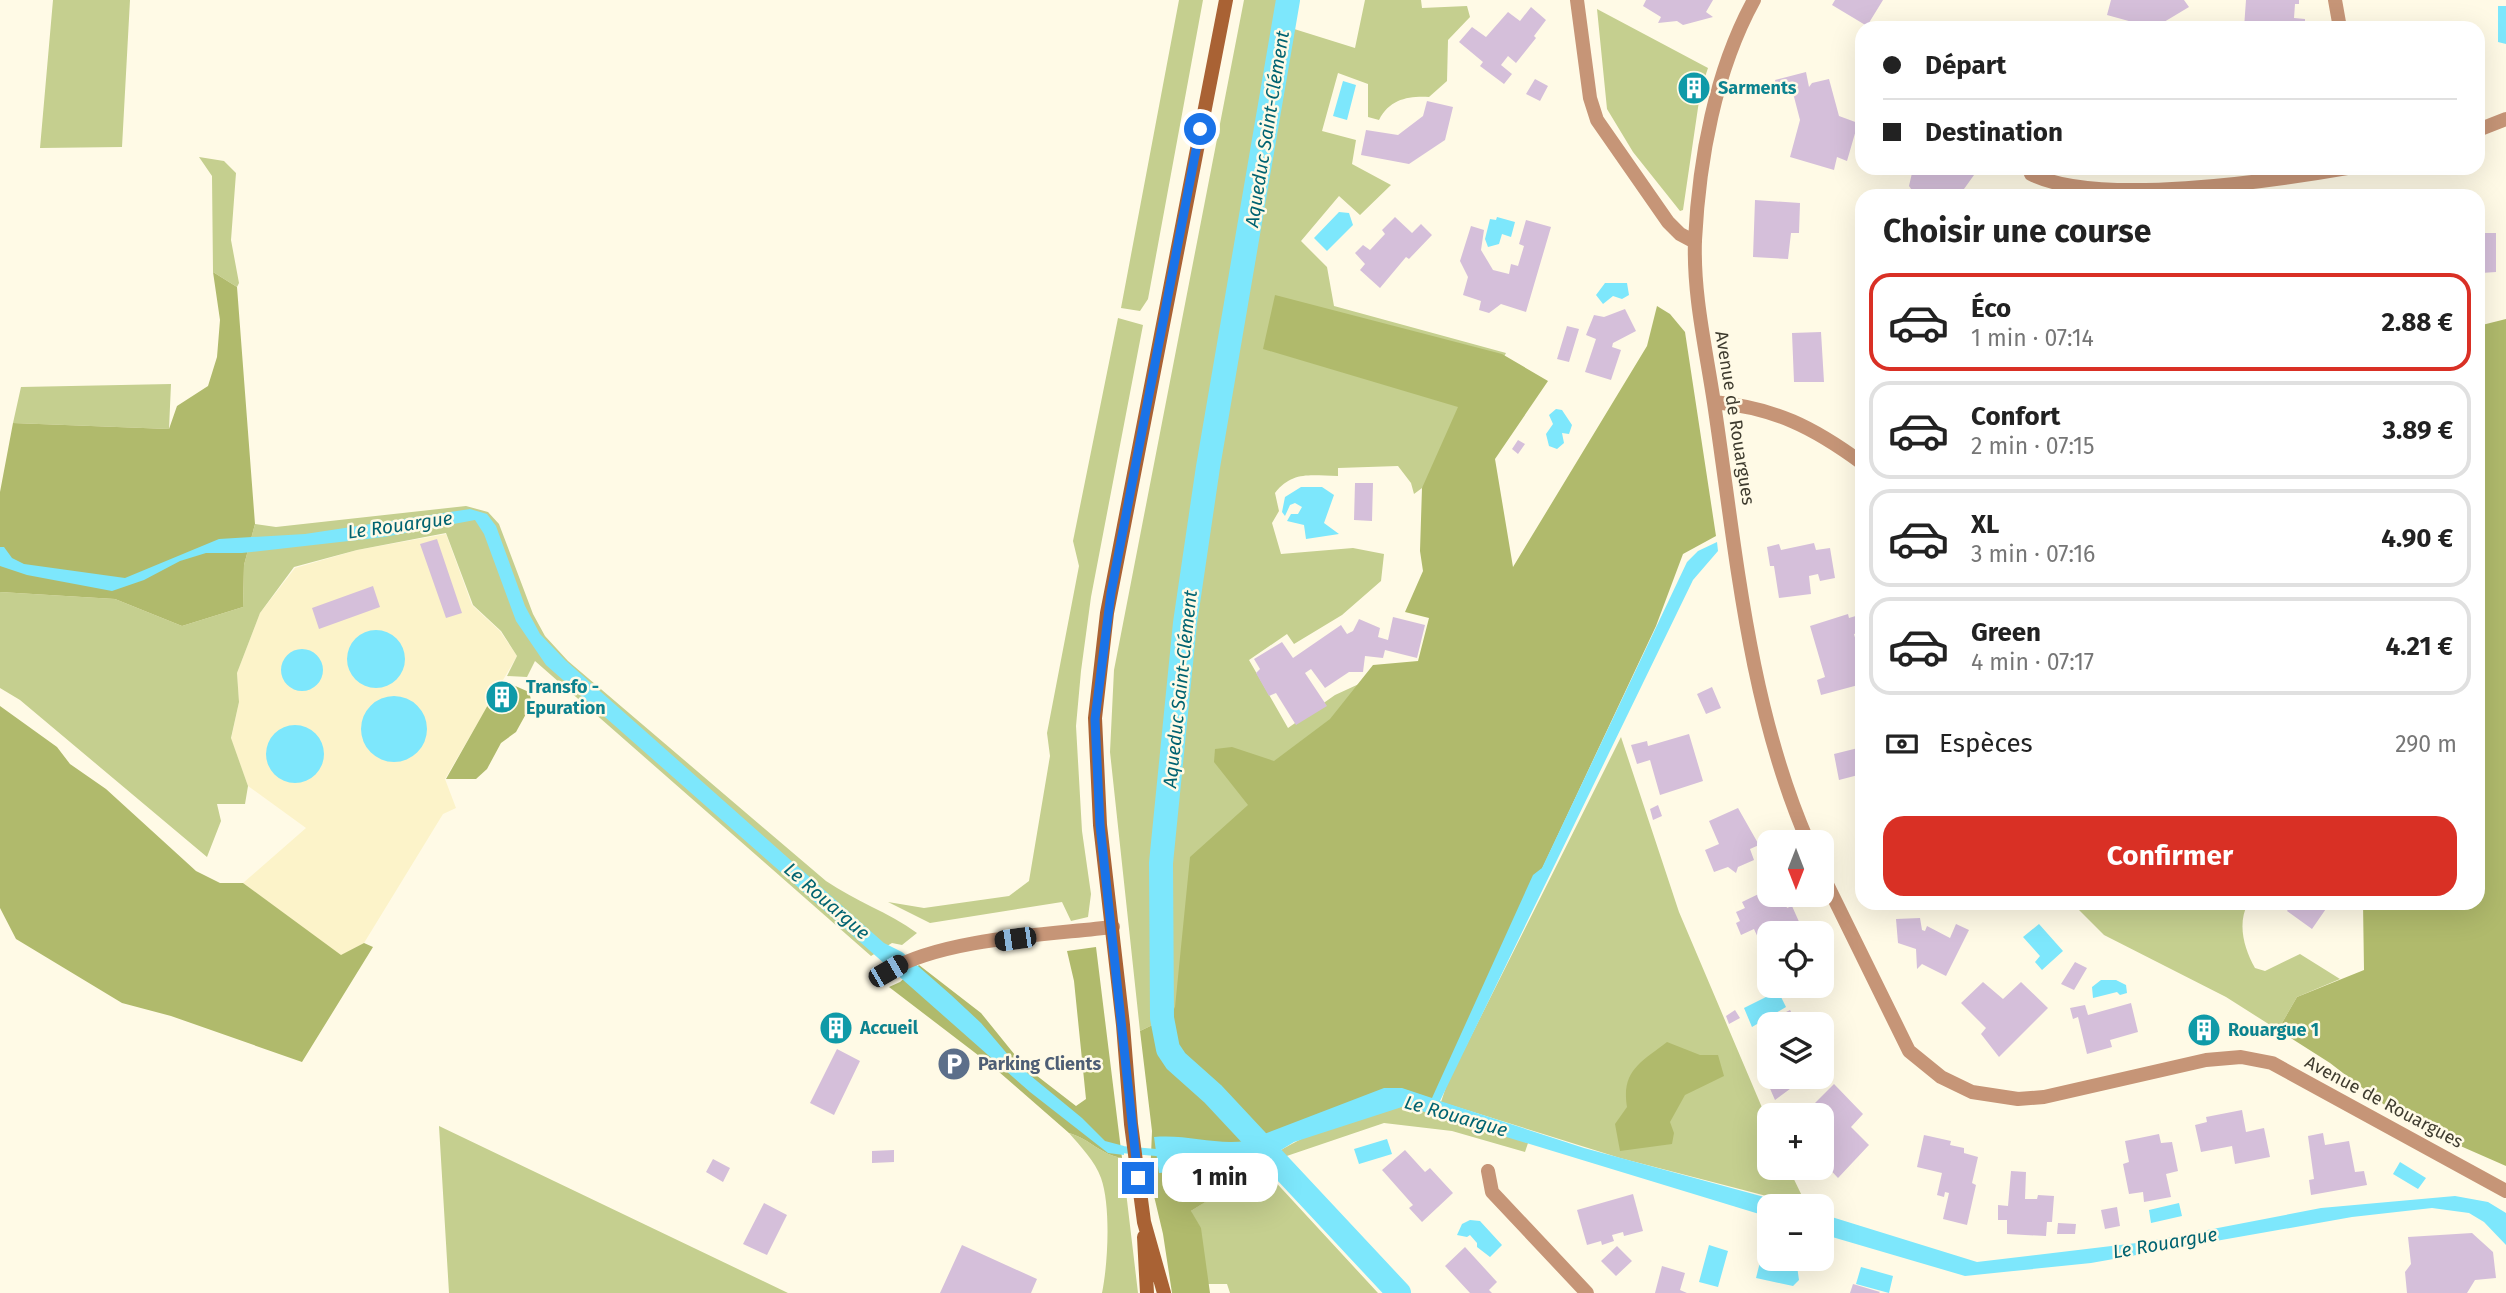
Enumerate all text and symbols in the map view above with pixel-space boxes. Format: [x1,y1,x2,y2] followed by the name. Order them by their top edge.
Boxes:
[1240,29,1294,230] water label: Aqueduc Saint-Clément
[1925,50,2006,81] text: Départ
[1675,69,1713,107] building icon: Sarments
[1718,77,1797,99] place label: Sarments
[1184,113,1216,145] route start
[1925,117,2063,148] text: Destination
[1883,212,2151,250] text: Choisir une course
[1887,291,1950,354] icon: car
[1971,293,2011,324] text: Éco
[2382,307,2453,338] text: 2.88 €
[1971,324,2094,352] text: 1 min · 07:14
[1710,329,1760,507] street label: Avenue de Rouargues
[1887,399,1950,462] icon: car
[1971,401,2060,432] text: Confort
[2382,415,2453,446] text: 3.89 €
[1971,432,2095,460] text: 2 min · 07:15
[346,506,454,544] water label: Le Rouargue
[1887,507,1950,570] icon: car
[1971,509,1999,540] text: XL
[2381,523,2453,554] text: 4.90 €
[1971,540,2095,568] text: 3 min · 07:16
[1158,589,1202,790] water label: Aqueduc Saint-Clément
[1887,615,1950,678] icon: car
[1971,617,2041,648] text: Green
[2386,631,2453,662] text: 4.21 €
[1971,648,2094,676] text: 4 min · 07:17
[526,676,606,719] place label: Transfo - Epuration
[483,678,521,716] building icon: Transfo - Epuration
[1883,725,1921,763] icon: cash
[1939,728,2033,759] text: Espèces
[2395,730,2457,758] text: 290 m
[1883,816,2457,896] button: Confirmer
[1757,830,1834,906] north arrow
[1757,830,1834,1271] map controls
[779,858,875,945] water label: Le Rouargue
[1757,921,1834,998] button: locate
[993,926,1038,952] car
[865,951,912,991] car
[817,1009,855,1047] building icon: Accueil
[2185,1011,2223,1049] building icon: Rouargue 1
[1757,1012,1834,1089] button: layers
[859,1017,919,1039] place label: Accueil
[2228,1019,2319,1041] place label: Rouargue 1
[935,1045,973,1083] parking icon: Parking Clients
[2301,1051,2467,1153] street label: Avenue de Rouargues
[978,1053,1101,1075] place label: Parking Clients
[1402,1090,1510,1142] water label: Le Rouargue
[1757,1103,1834,1180] button: +
[1162,1154,1278,1202] callout: 1 min
[1122,1162,1154,1194] route end
[1192,1163,1248,1191] text: 1 min
[1757,1194,1834,1271] button: −
[2111,1222,2219,1264] water label: Le Rouargue

